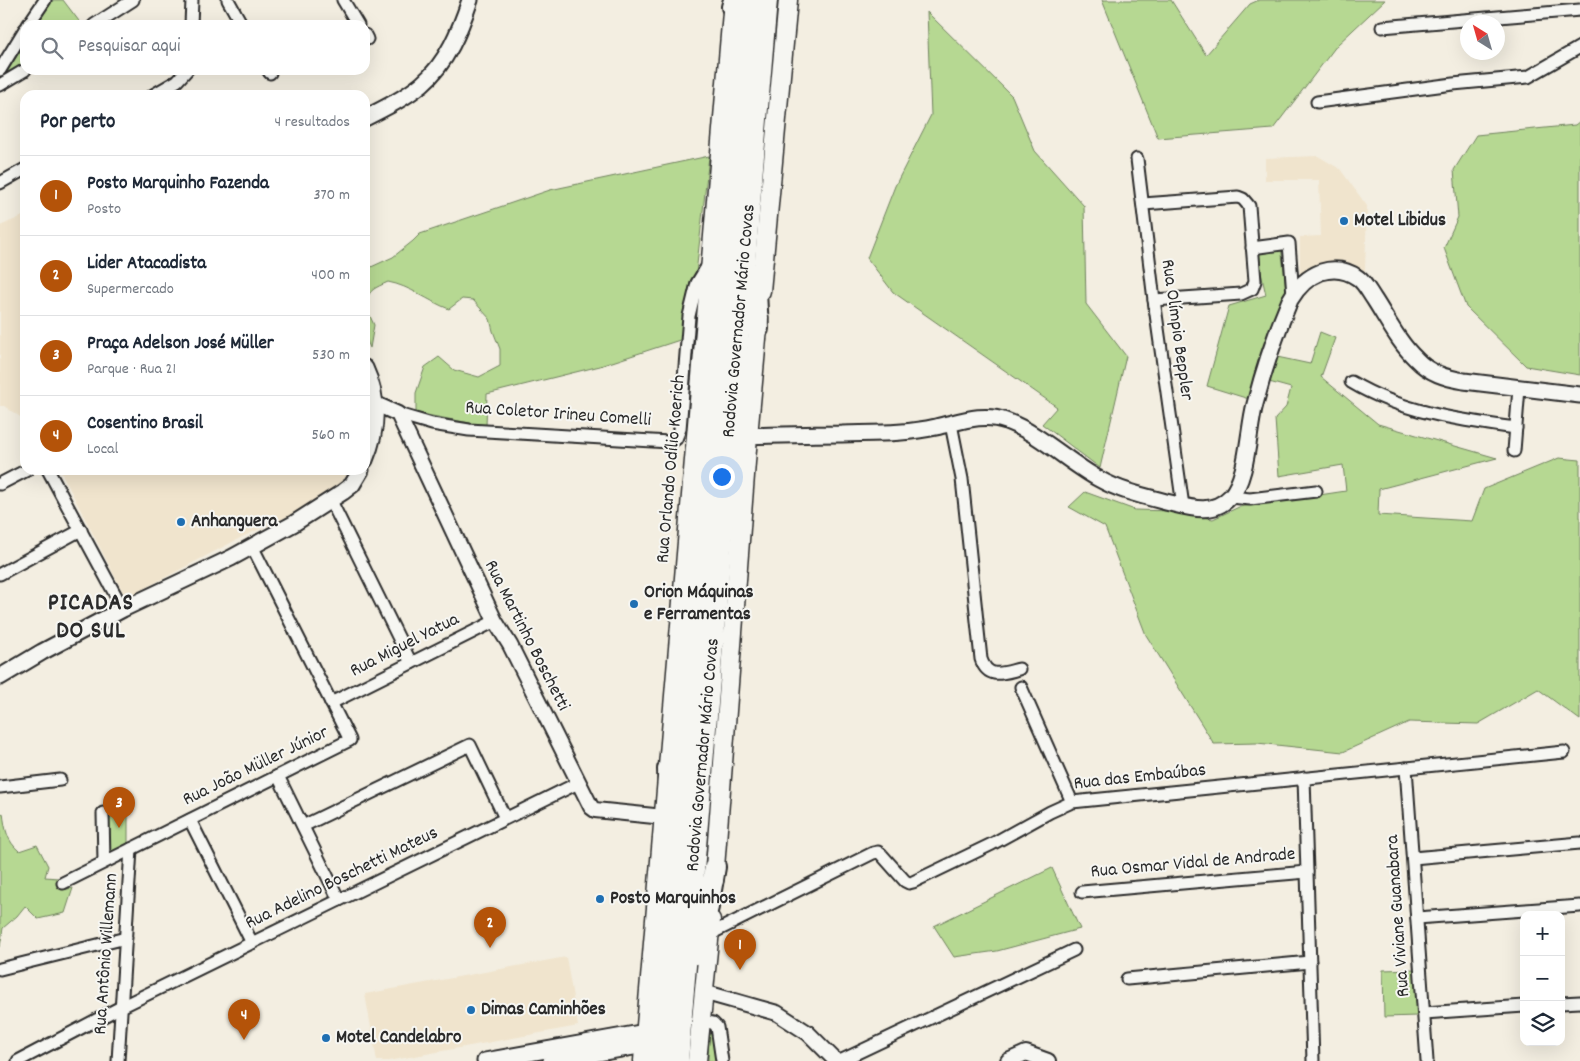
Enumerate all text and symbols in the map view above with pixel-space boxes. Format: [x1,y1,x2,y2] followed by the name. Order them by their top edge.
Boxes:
[1460,15,1505,60] north arrow
[20,20,370,75] search box
[38,34,66,62] icon: search
[78,34,180,61] text: Pesquisar aqui
[40,108,115,138] text: Por perto
[275,111,350,134] text: 4 resultados
[87,171,269,198] text: Posto Marquinho Fazenda
[54,184,58,207] text: 1
[313,184,350,207] text: 370 m
[87,198,121,221] text: Posto
[716,203,764,439] street label: Rodovia Governador Mário Covas
[1354,208,1446,235] place label: Motel Libidus
[1338,215,1350,227] marker: Motel Libidus
[87,251,206,278] text: Lider Atacadista
[1153,258,1199,402] street label: Rua Olímpio Beppler
[53,264,60,287] text: 2
[311,264,350,287] text: 400 m
[87,278,174,301] text: Supermercado
[87,331,274,358] text: Praça Adelson José Müller
[52,344,60,367] text: 3
[312,344,350,367] text: 530 m
[87,358,176,381] text: Parque · Rua 21
[650,374,694,564] street label: Rua Orlando Odílio Koerich
[464,395,652,435] street label: Rua Coletor Irineu Comelli
[87,411,203,438] text: Cosentino Brasil
[53,424,59,447] text: 4
[311,424,350,447] text: 560 m
[87,438,118,461] text: Local
[709,464,735,490] your location
[191,509,278,536] place label: Anhanguera
[175,516,187,528] marker: Anhanguera
[476,556,576,717] street label: Rua Martinho Boschetti
[644,580,753,629] place label: Orion Máquinas e Ferramentas
[48,587,134,649] district label: PICADAS DO SUL
[628,598,640,610] marker: Orion Máquinas e Ferramentas
[346,606,465,685] street label: Rua Miguel Yatua
[680,637,728,873] street label: Rodovia Governador Mário Covas
[178,720,334,814] street label: Rua João Müller Júnior
[1072,758,1208,798] street label: Rua das Embaúbas
[103,787,135,828] pin: 3
[241,820,443,938] street label: Rua Adelino Boschetti Mateus
[1380,833,1418,998] street label: Rua Viviane Guanabara
[1090,842,1296,886] street label: Rua Osmar Vidal de Andrade
[88,872,126,1036] street label: Rua Antônio Willemann
[610,886,736,913] place label: Posto Marquinhos
[594,893,606,905] marker: Posto Marquinhos
[474,907,506,948] pin: 2
[1520,911,1565,1046] map controls
[1520,911,1565,956] button: +
[724,929,756,970] pin: 1
[1520,956,1565,1001] button: −
[481,997,606,1024] place label: Dimas Caminhões
[228,999,260,1040] pin: 4
[1520,1001,1565,1046] button: layers
[465,1004,477,1016] marker: Dimas Caminhões
[336,1025,462,1052] place label: Motel Candelabro
[320,1032,332,1044] marker: Motel Candelabro

